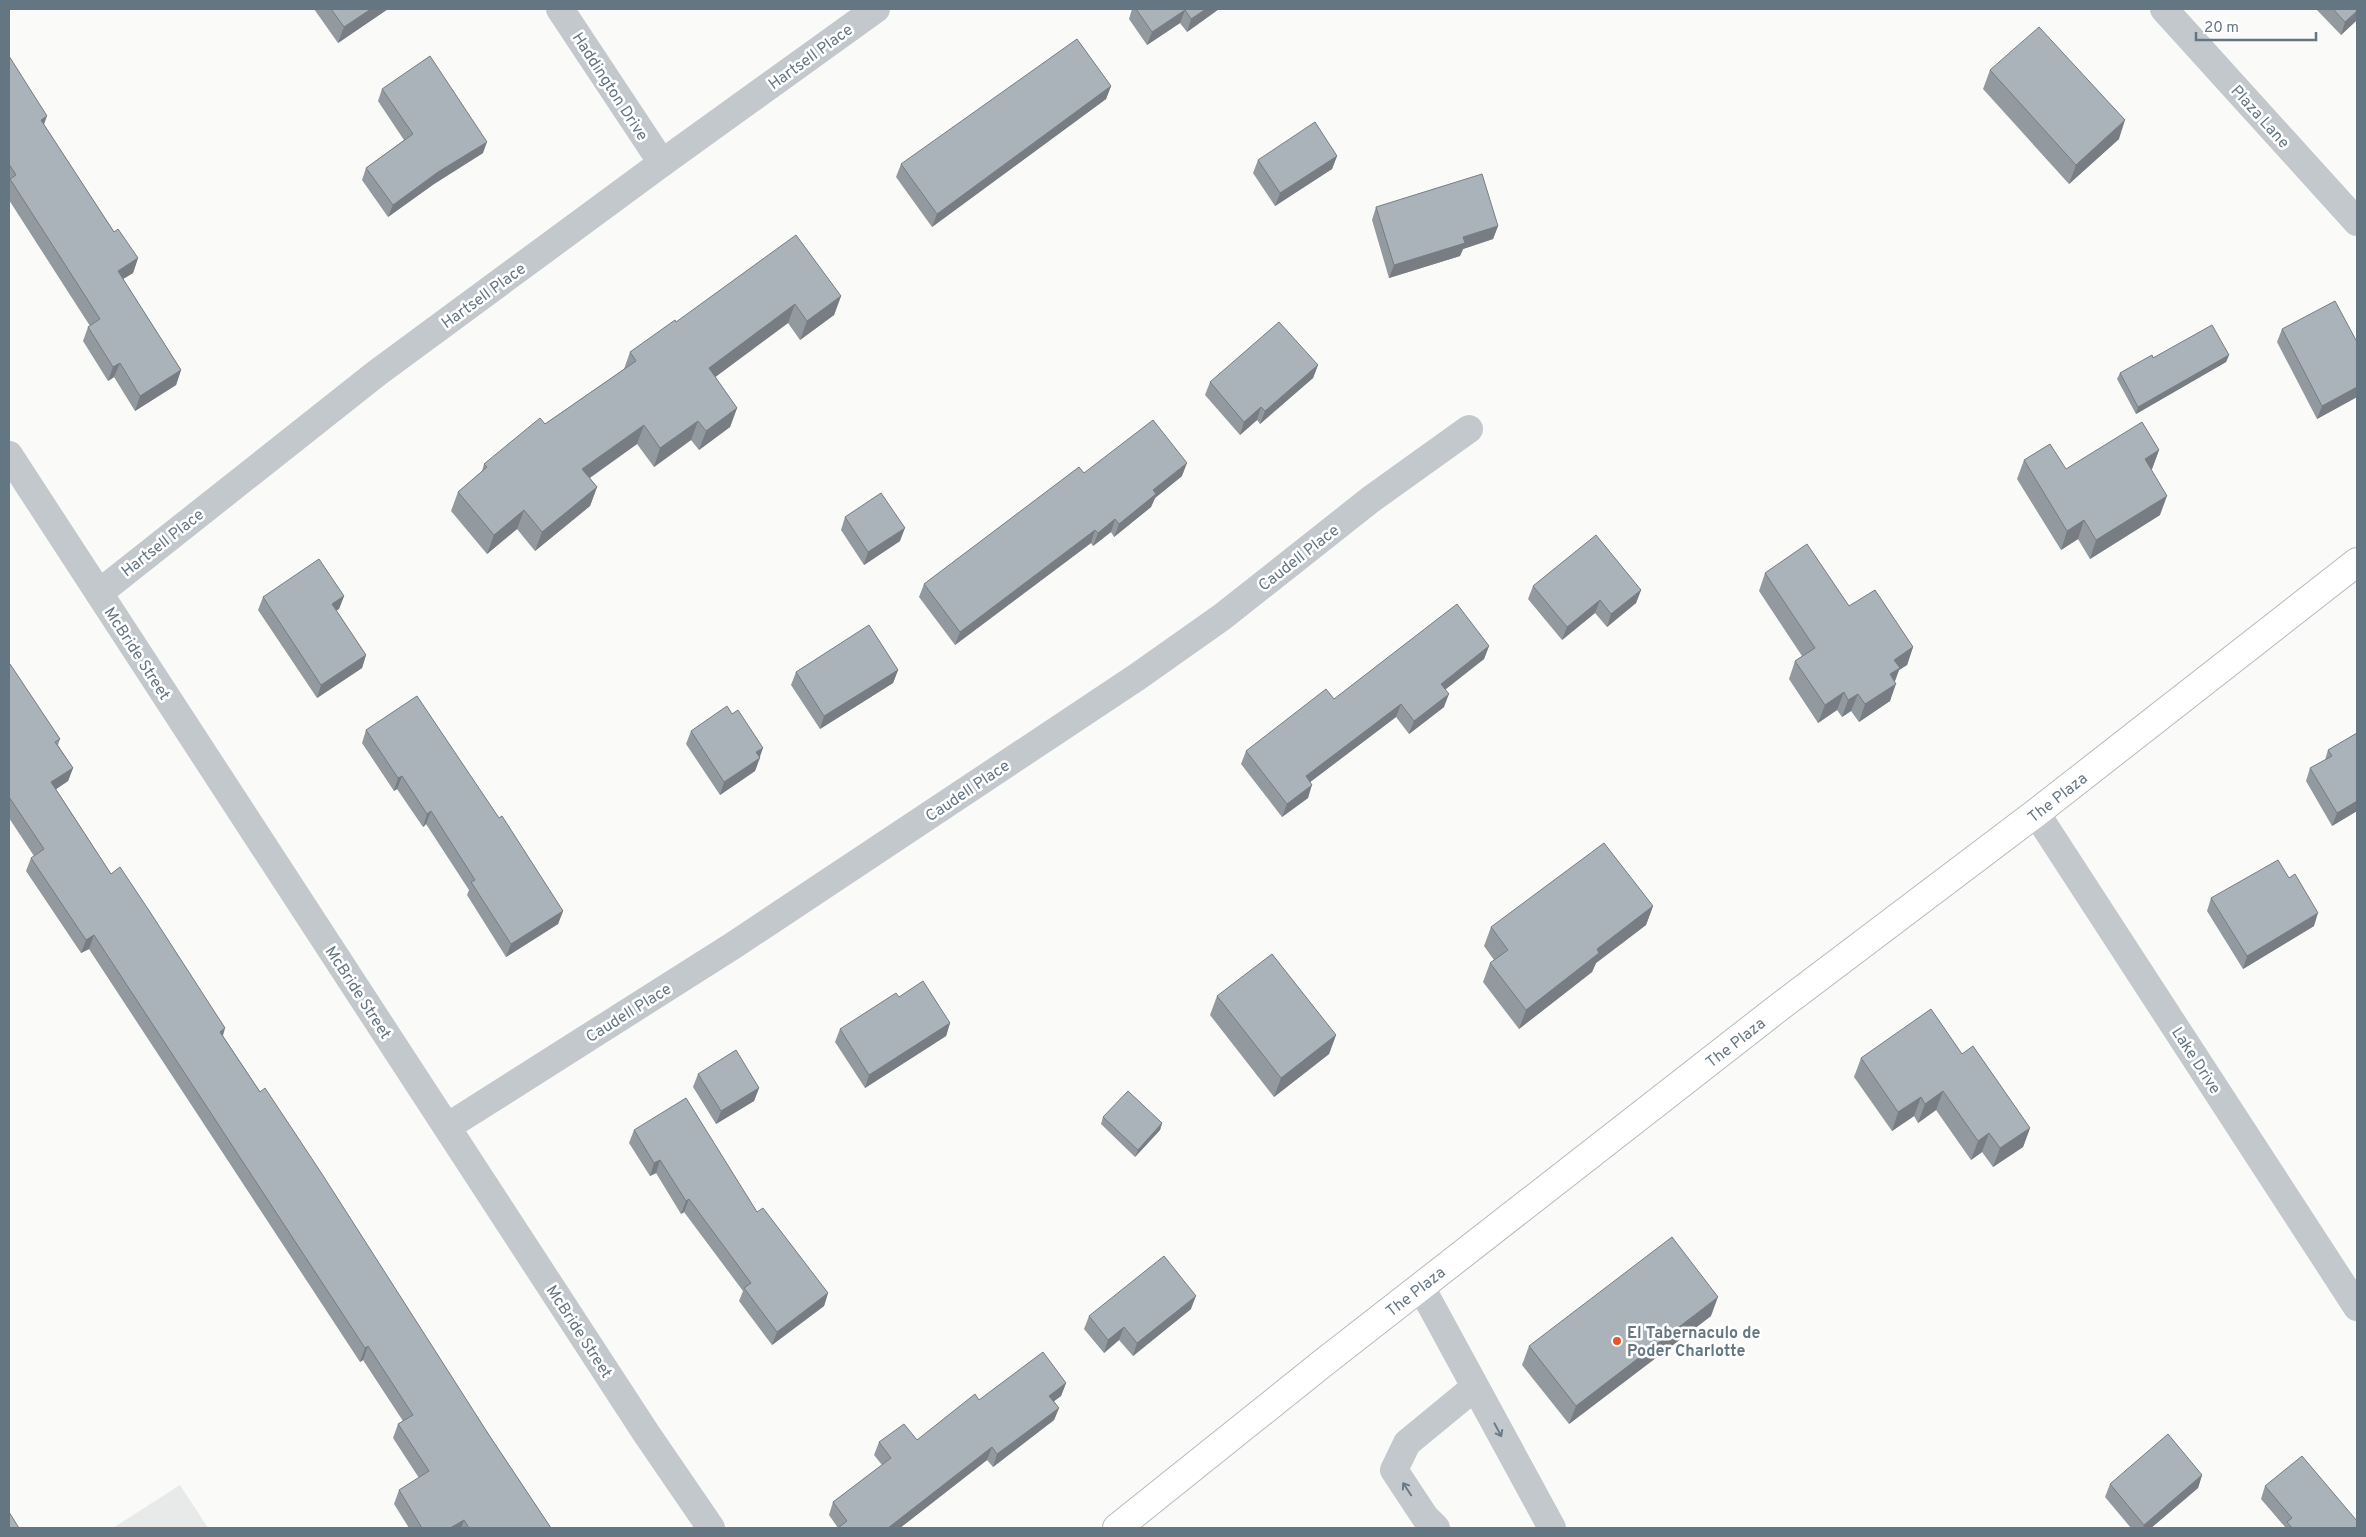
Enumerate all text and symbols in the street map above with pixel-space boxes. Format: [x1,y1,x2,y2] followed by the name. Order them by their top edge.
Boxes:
[2196,10,2316,42] scale bar
[2204,19,2239,38] text: 20 m
[765,20,857,95] street label: Hartsell Place
[567,29,652,145] street label: Haddington Drive
[2226,82,2293,153] street label: Plaza Lane
[438,259,530,334] street label: Hartsell Place
[118,505,209,582] street label: Hartsell Place
[1255,521,1344,596] street label: Caudell Place
[99,604,174,704] street label: McBride Street
[922,756,1014,827] street label: Caudell Place
[2024,769,2092,828] street label: The Plaza
[320,943,395,1043] street label: McBride Street
[583,979,676,1048] street label: Caudell Place
[1702,1014,1770,1073] street label: The Plaza
[2166,1024,2224,1098] street label: Lake Drive
[1382,1263,1450,1322] street label: The Plaza
[541,1282,616,1382] street label: McBride Street
[1627,1324,1760,1362] place label: El Tabernaculo de Poder Charlotte
[1611,1335,1623,1347] marker: El Tabernaculo de Poder Charlotte
[1494,1422,1504,1437] one-way arrow
[1401,1483,1411,1497] one-way arrow

